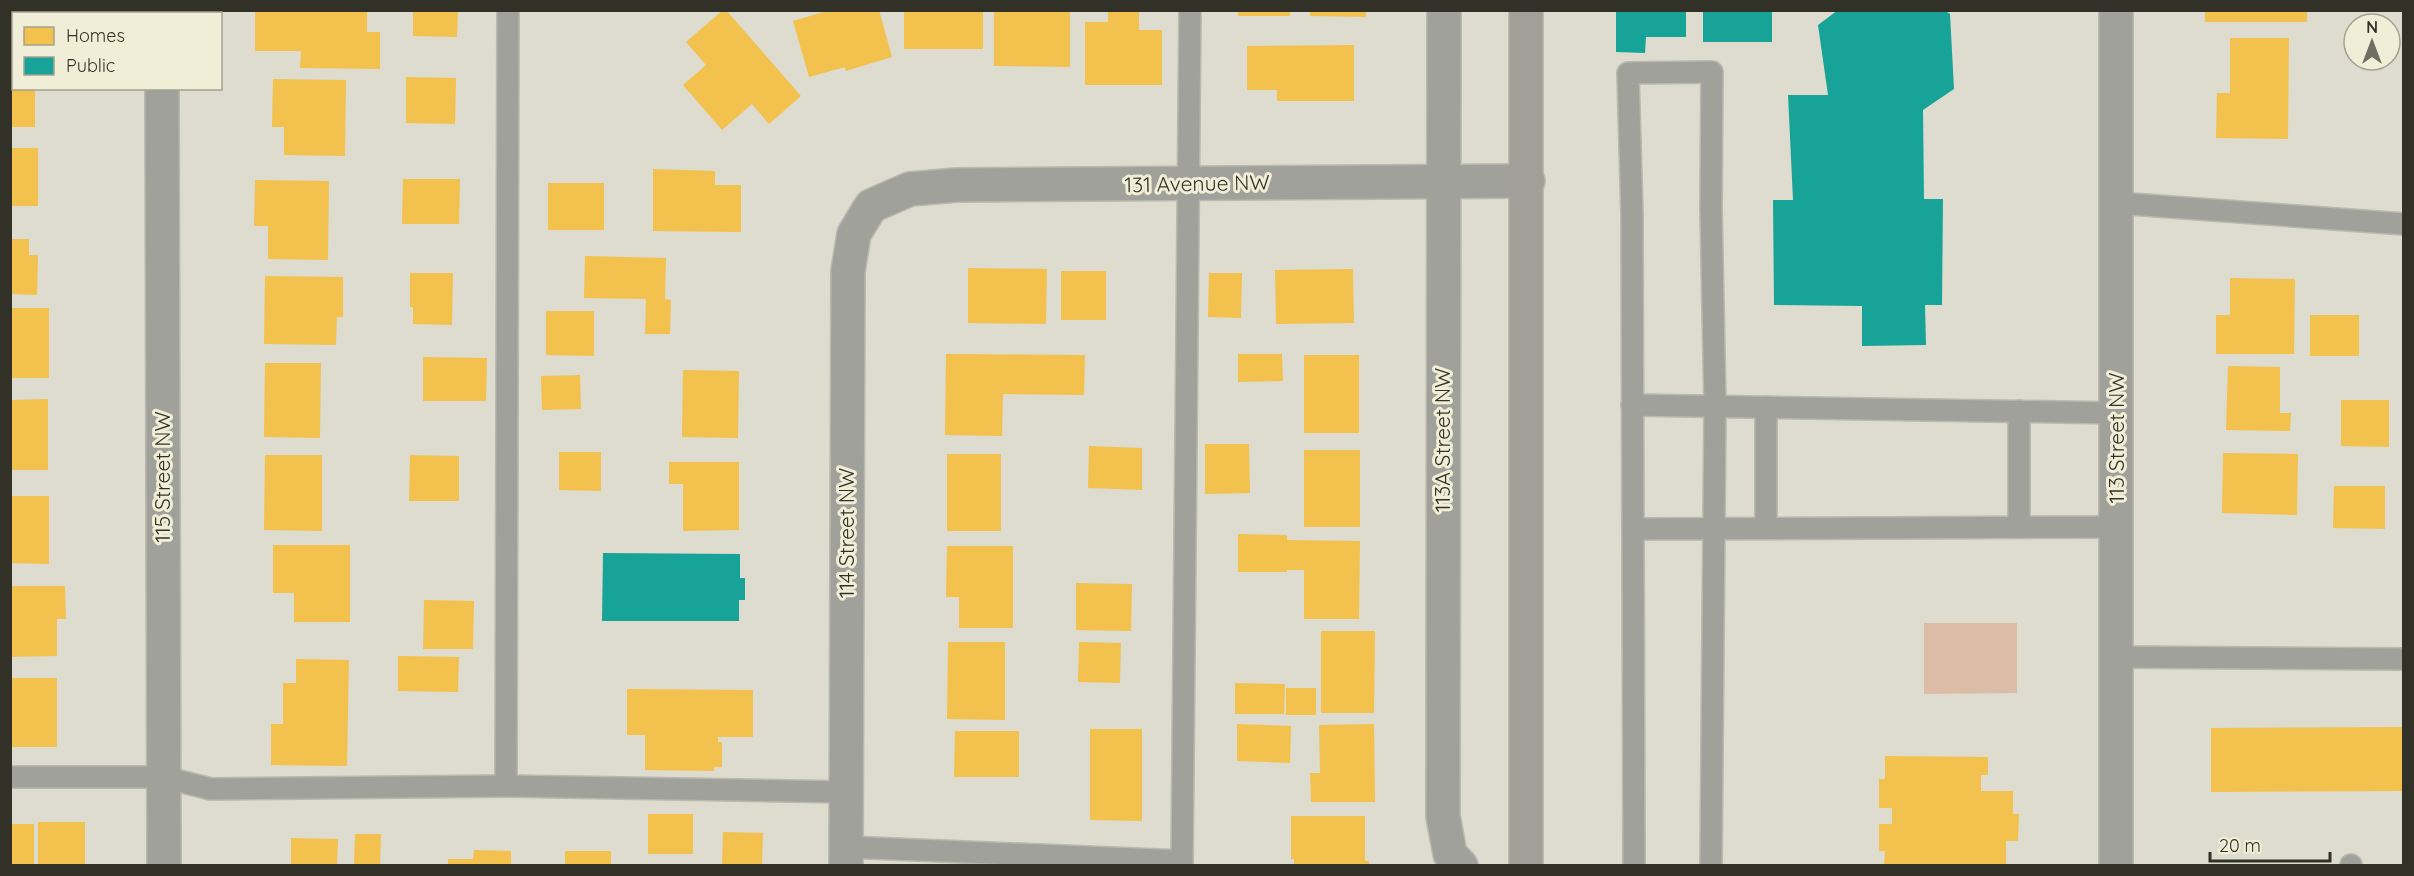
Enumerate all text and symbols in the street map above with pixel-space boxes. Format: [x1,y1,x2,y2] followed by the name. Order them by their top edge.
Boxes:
[12,12,222,90] legend
[2342,12,2402,72] north arrow
[2366,17,2378,37] text: N
[66,24,125,47] text: Homes
[66,54,115,77] text: Public
[1124,169,1270,197] street label: 131 Avenue NW
[1429,368,1455,512] street label: 113A Street NW
[2103,373,2129,503] street label: 113 Street NW
[149,411,175,543] street label: 115 Street NW
[833,468,859,598] street label: 114 Street NW
[2210,825,2330,863] scale bar
[2219,834,2261,857] text: 20 m

